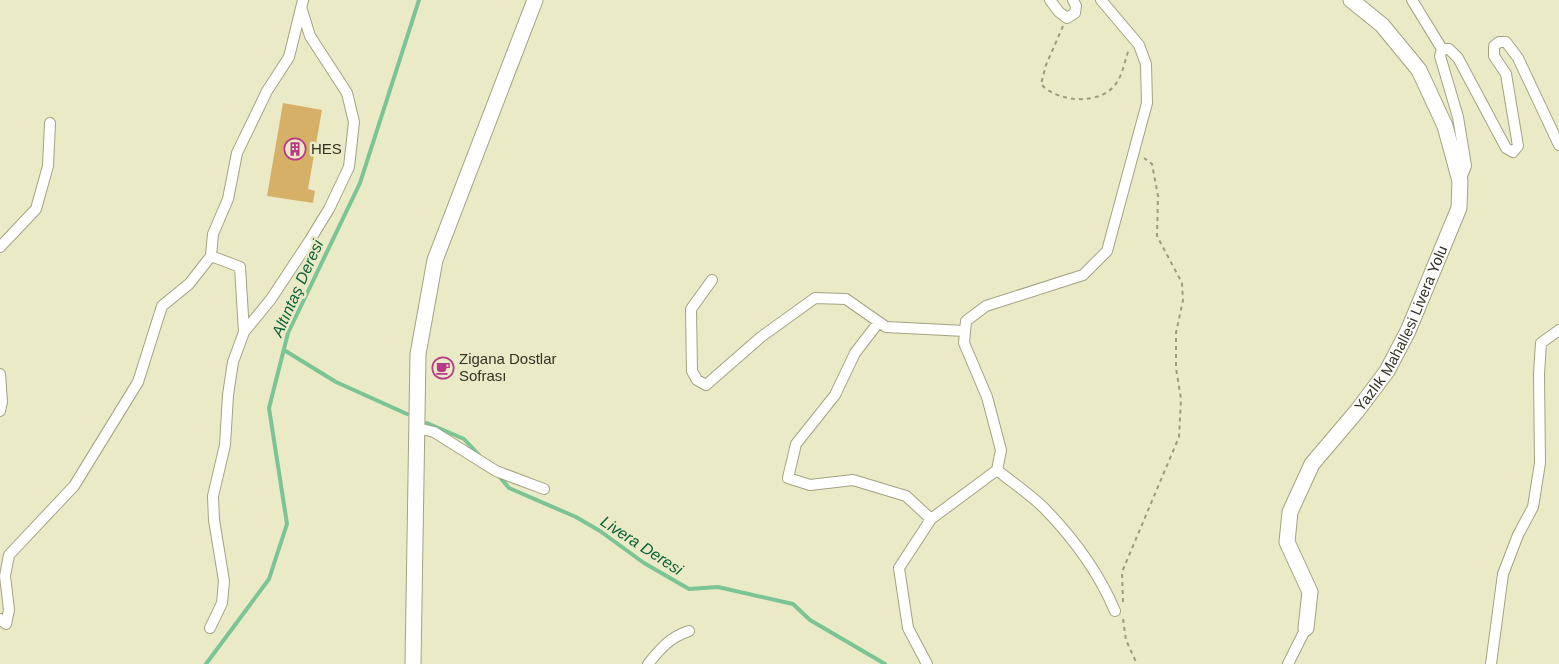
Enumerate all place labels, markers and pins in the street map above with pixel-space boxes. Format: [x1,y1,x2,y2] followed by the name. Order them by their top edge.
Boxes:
[283,137,307,161] building icon: HES
[311,140,342,157] place label: HES
[459,350,557,384] place label: Zigana Dostlar Sofrası
[431,356,455,380] cafe icon: Zigana Dostlar Sofrası

